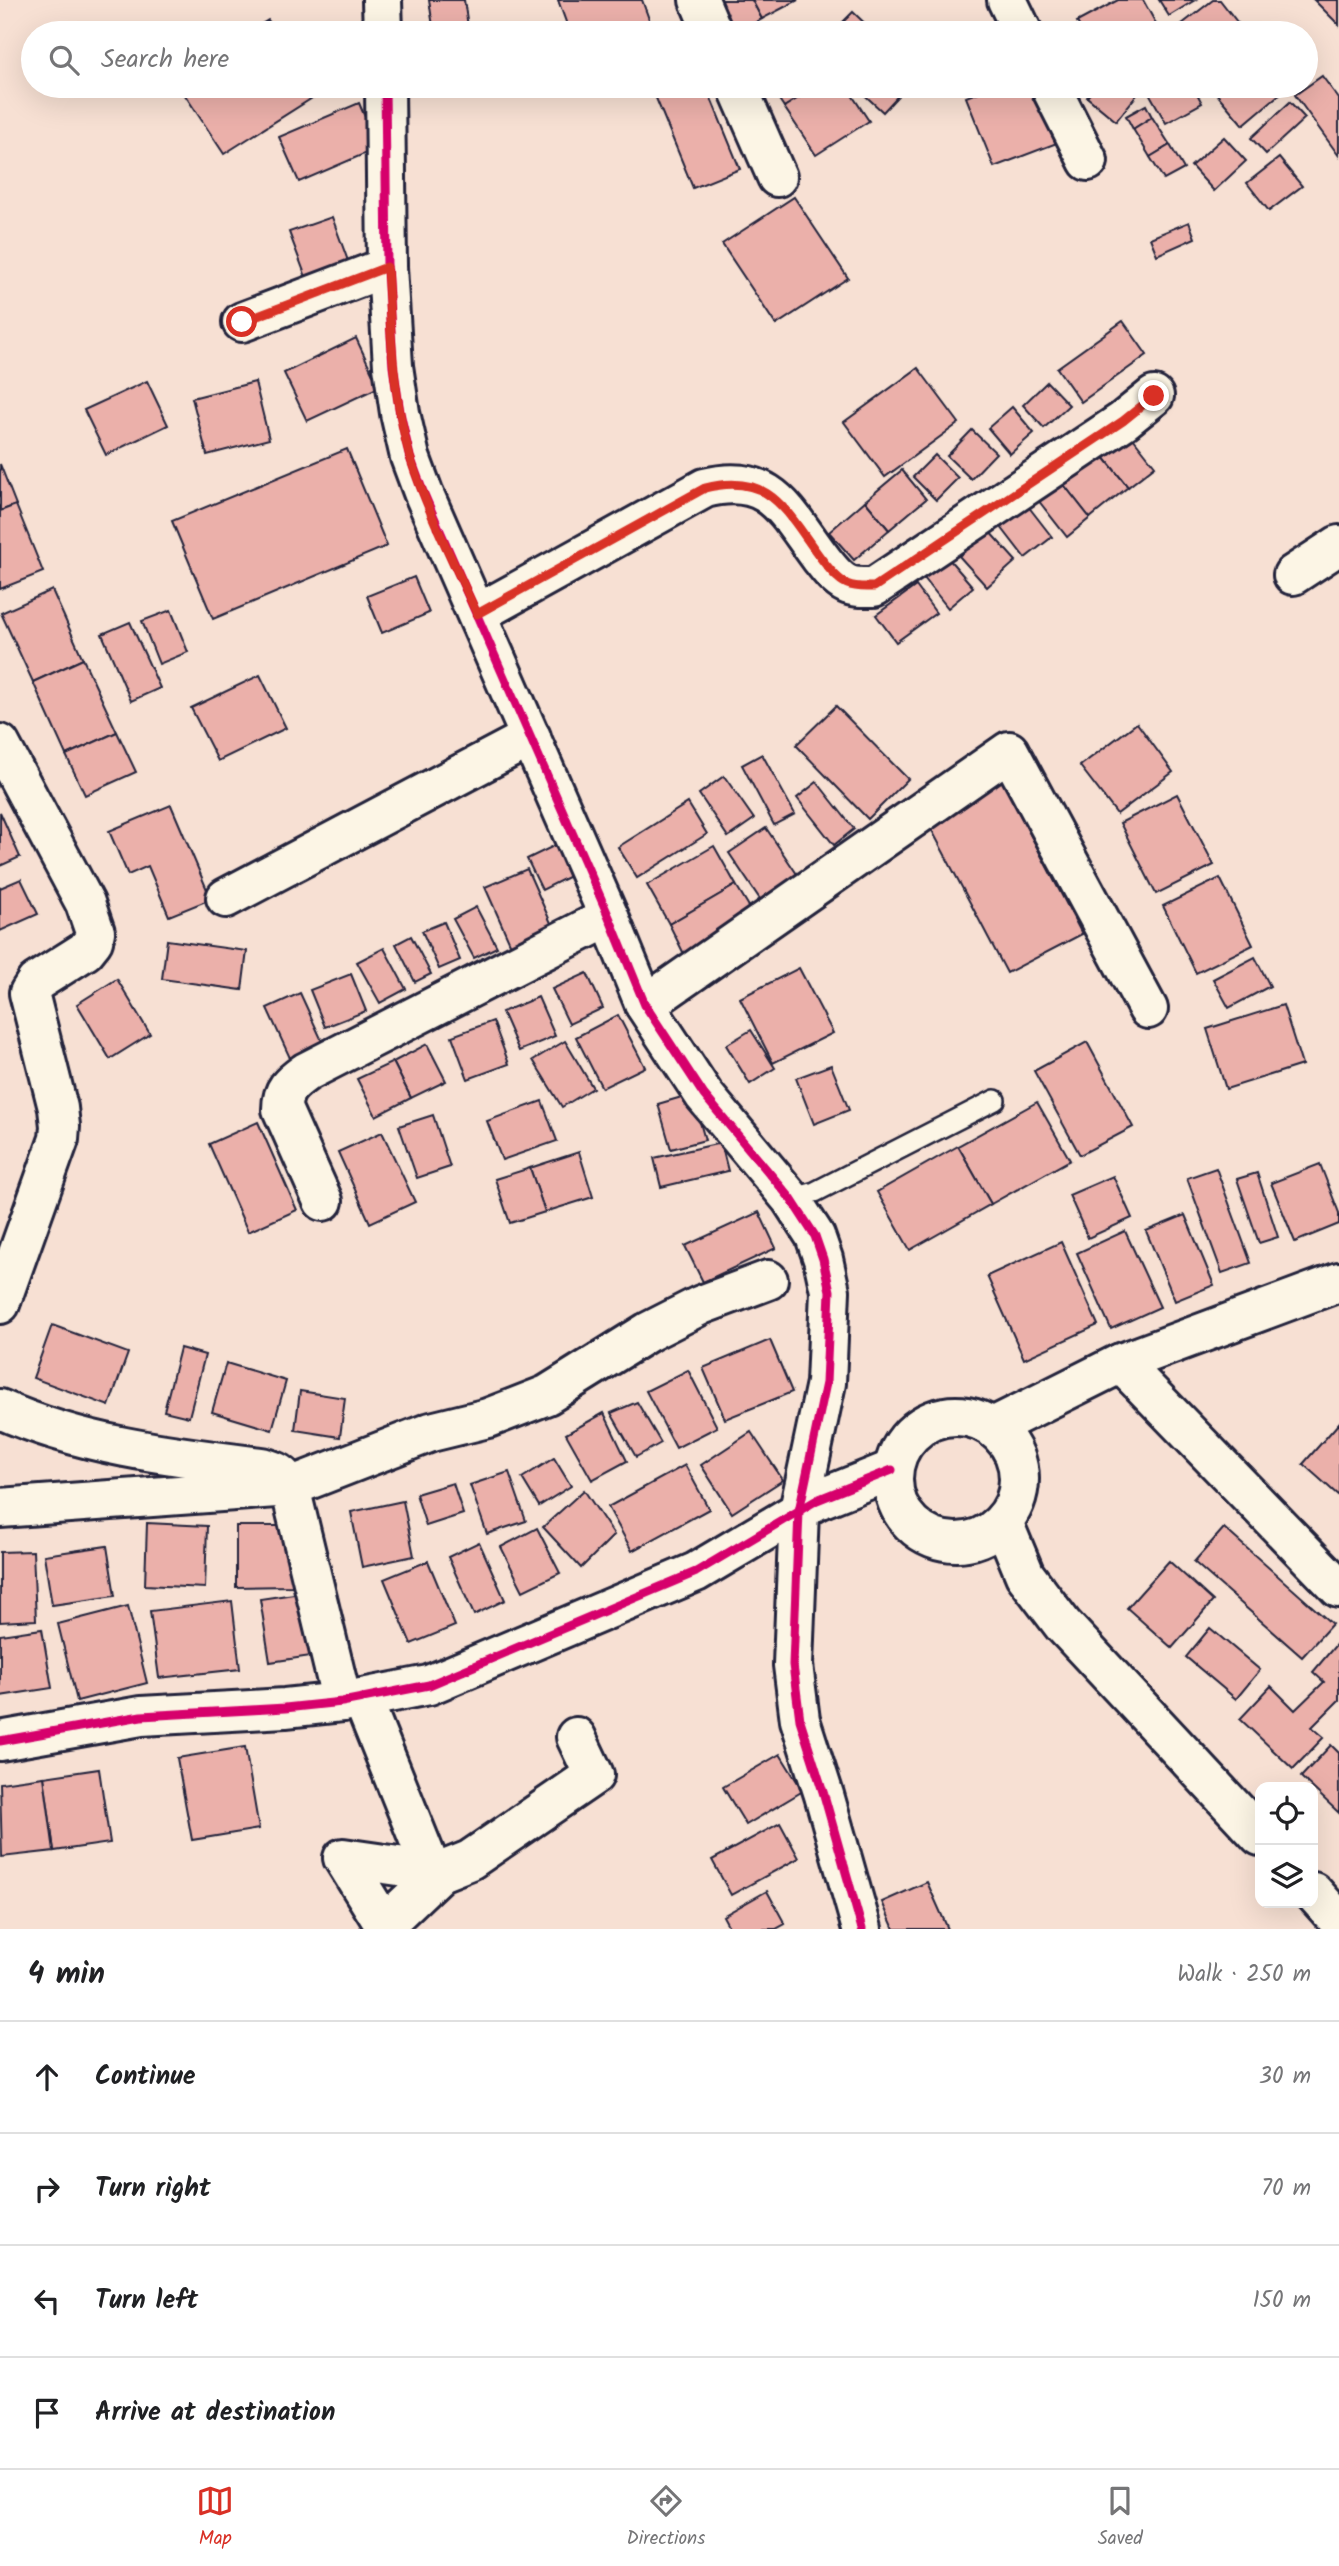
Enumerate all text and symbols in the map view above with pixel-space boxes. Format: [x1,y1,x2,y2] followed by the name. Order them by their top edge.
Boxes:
[21,21,1318,98] search box
[101,39,229,81] text: Search here
[45,41,83,79] icon: search
[226,306,257,337] route start
[1138,380,1169,411] route end
[1255,1782,1318,1908] map controls
[1255,1782,1318,1845] button: locate
[1255,1845,1318,1908] button: layers
[28,1951,105,1999] text: 4 min
[1177,1957,1311,1993] text: Walk · 250 m
[95,2056,196,2098] text: Continue
[28,2058,66,2096] icon: ahead
[1259,2059,1311,2095] text: 30 m
[95,2168,211,2210] text: Turn right
[28,2170,66,2208] icon: right
[1261,2171,1311,2207] text: 70 m
[95,2280,198,2322] text: Turn left
[28,2282,66,2320] icon: left
[1252,2283,1311,2319] text: 150 m
[95,2392,335,2434] text: Arrive at destination
[28,2394,66,2432] icon: arrive
[196,2482,234,2554] tab: Map
[627,2482,705,2554] tab: Directions
[1098,2482,1143,2554] tab: Saved

